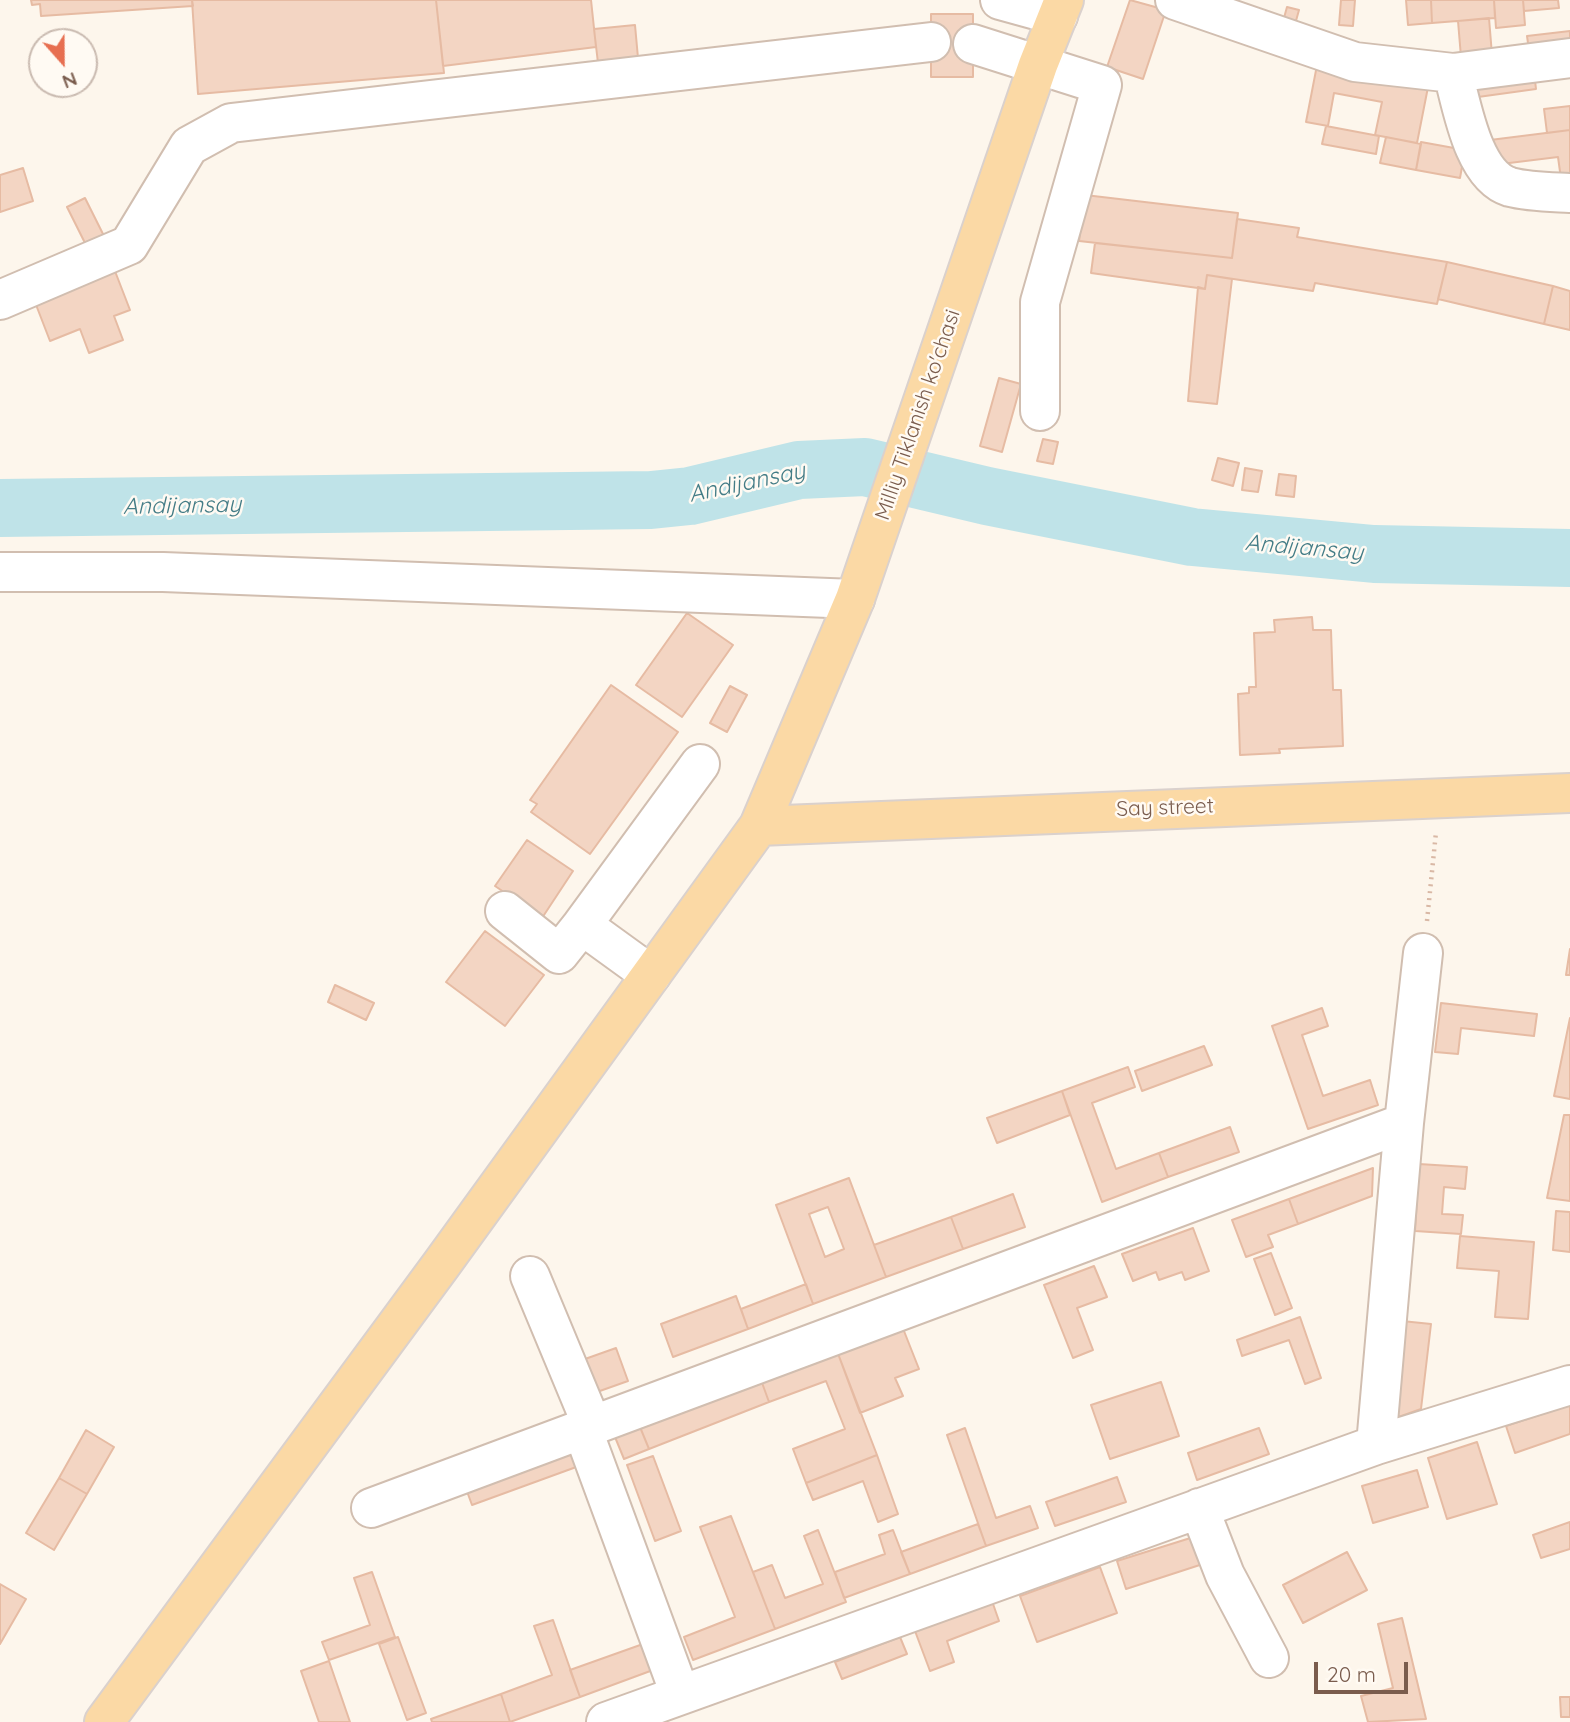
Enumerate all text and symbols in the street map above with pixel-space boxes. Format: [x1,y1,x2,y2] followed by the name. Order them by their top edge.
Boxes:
[28,28,98,98] north arrow
[59,67,81,94] text: N
[870,306,966,524] street label: Milliy Tiklanish ko'chasi
[686,457,808,509] water label: Andijansay
[123,491,241,521] water label: Andijansay
[1244,529,1364,567] water label: Andijansay
[1116,794,1214,822] street label: Say street
[1318,1648,1412,1692] scale bar
[1327,1661,1376,1687] text: 20 m

